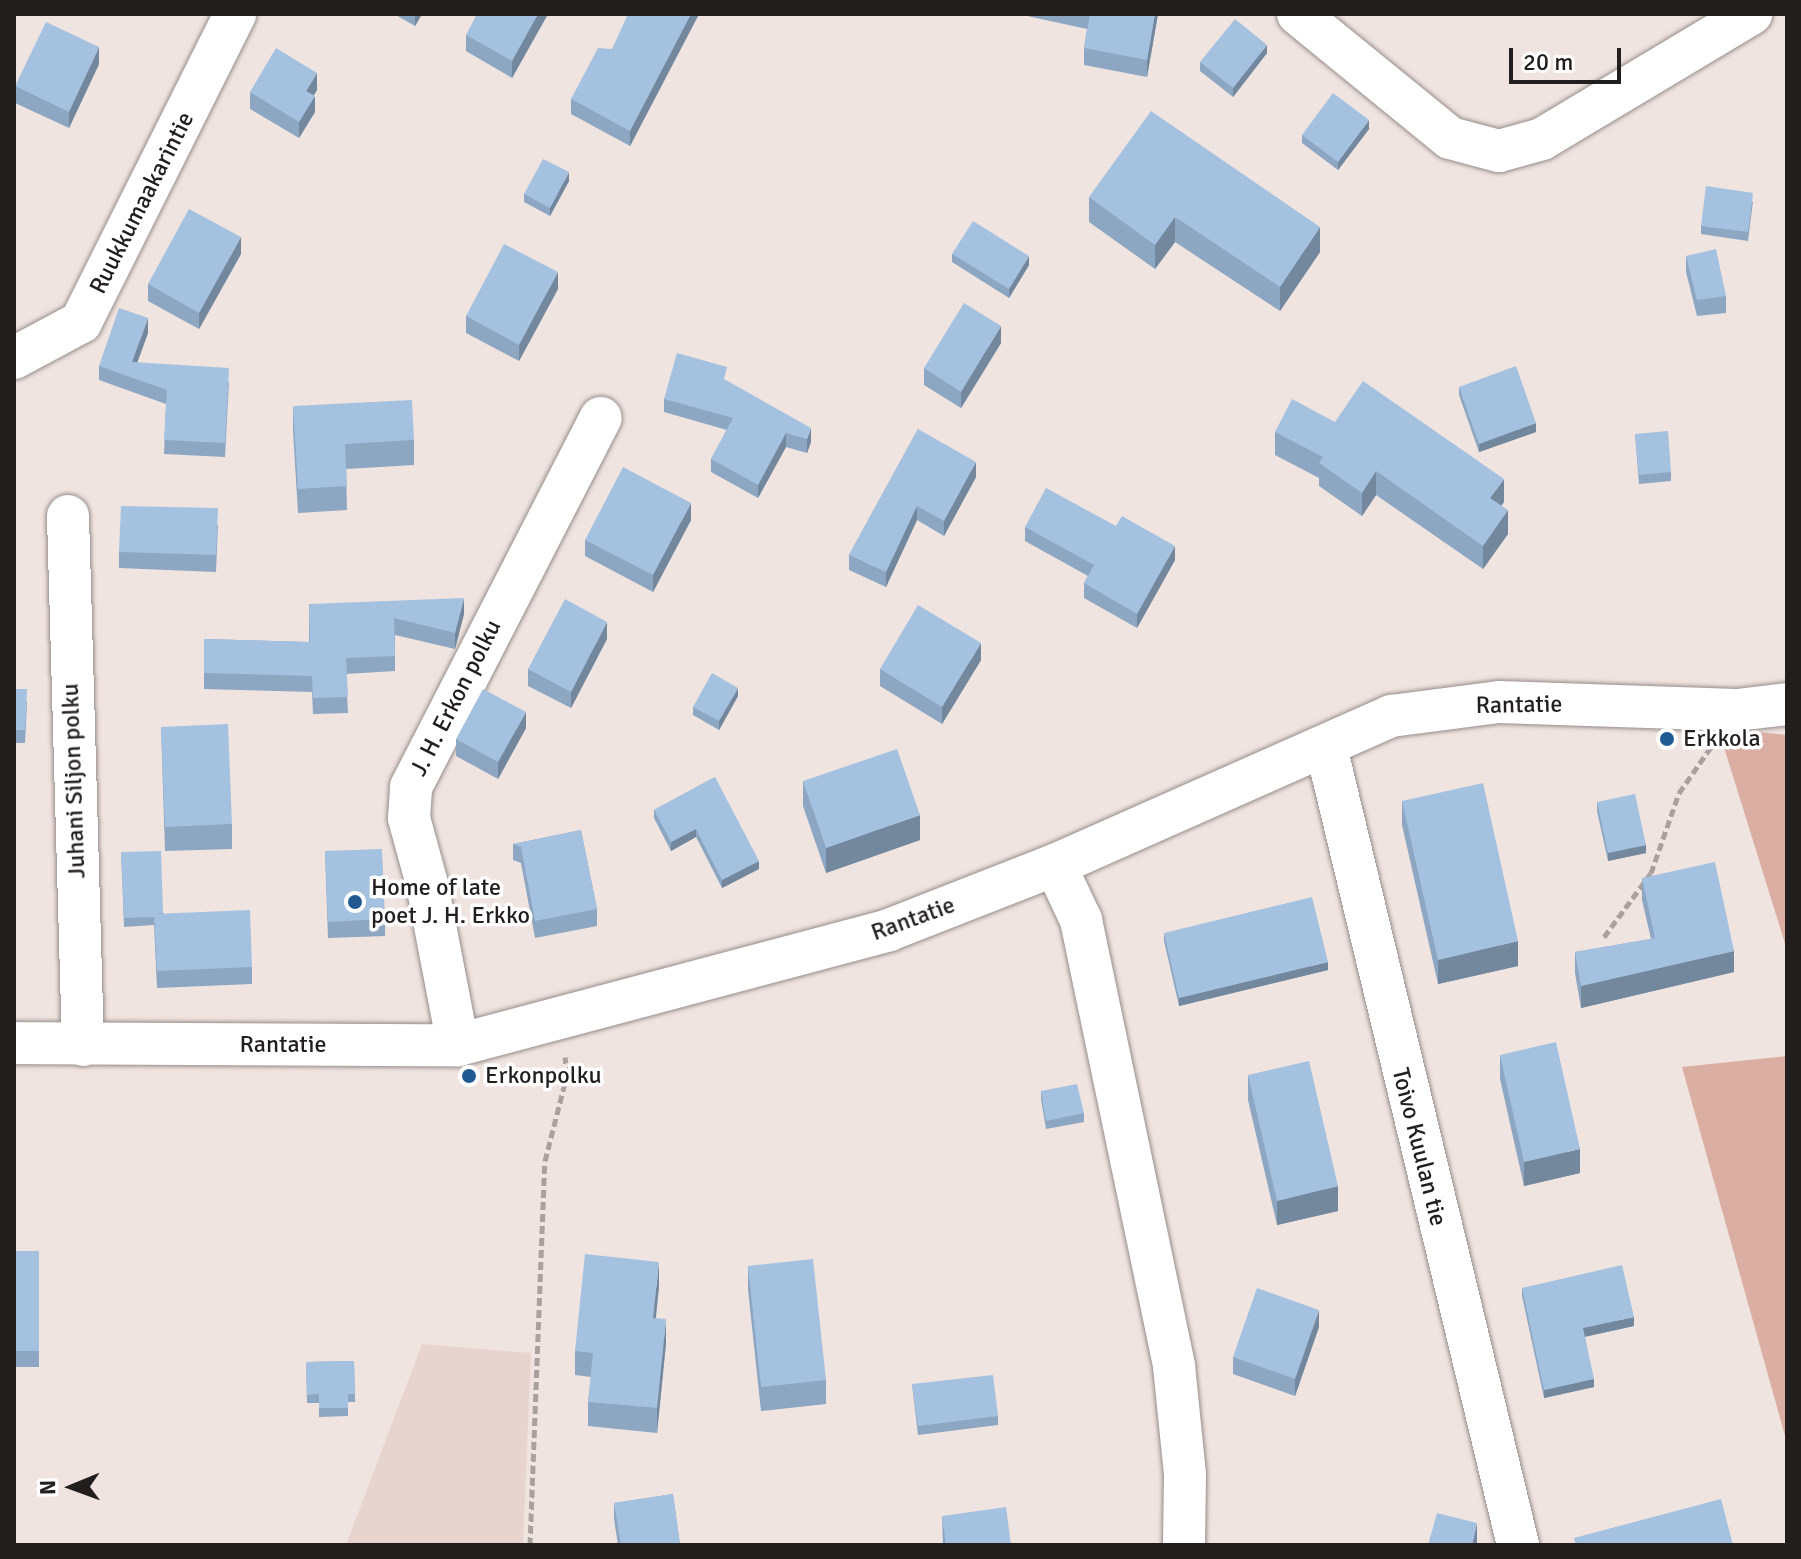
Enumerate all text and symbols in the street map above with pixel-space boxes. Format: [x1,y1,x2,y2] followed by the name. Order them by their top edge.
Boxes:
[1513,32,1625,82] scale bar
[1523,47,1573,77] text: 20 m
[84,107,200,299] street label: Ruukkumaakarintie
[404,615,508,781] street label: J. H. Erkon polku
[56,683,92,879] street label: Juhani Siljon polku
[1475,690,1563,720] street label: Rantatie
[1683,725,1761,753] place label: Erkkola
[1658,730,1676,748] marker: Erkkola
[371,874,530,930] place label: Home of late poet J. H. Erkko
[867,891,959,947] street label: Rantatie
[346,893,364,911] marker: Home of late poet J. H. Erkko
[240,1031,326,1059] street label: Rantatie
[485,1062,602,1090] place label: Erkonpolku
[1385,1065,1453,1229] street label: Toivo Kuulan tie
[460,1067,478,1085] marker: Erkonpolku
[32,1447,112,1527] north arrow
[34,1480,61,1495] text: N

